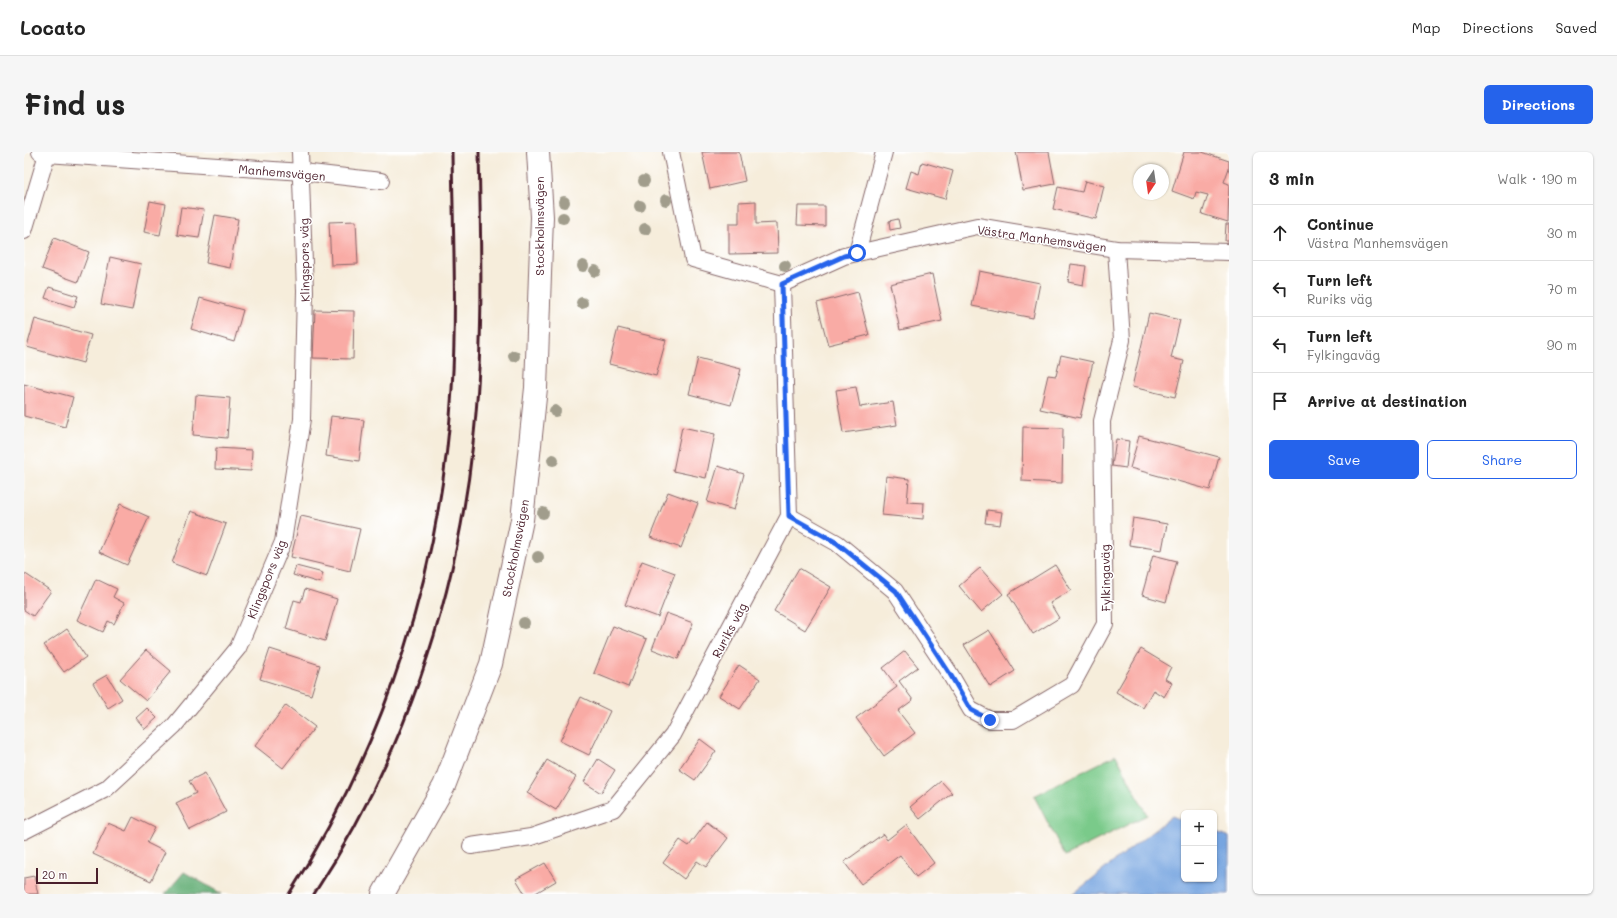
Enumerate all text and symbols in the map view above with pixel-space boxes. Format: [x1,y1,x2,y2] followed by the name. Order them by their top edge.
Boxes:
[20,15,86,40] text: Locato
[1412,18,1440,37] text: Map
[1462,18,1533,37] text: Directions
[1555,18,1597,37] text: Saved
[1484,85,1593,124] button: Directions
[24,86,125,122] text: Find us
[238,160,326,184] street label: Manhemsvägen
[1133,164,1169,200] north arrow
[1269,167,1314,189] text: 3 min
[1497,170,1577,187] text: Walk · 190 m
[531,176,547,276] street label: Stockholmsvägen
[1307,214,1374,234] text: Continue
[295,218,313,302] street label: Klingspors väg
[976,221,1108,255] street label: Västra Manhemsvägen
[1269,222,1291,244] icon: ahead
[1547,224,1577,241] text: 30 m
[1307,234,1448,251] text: Västra Manhemsvägen
[848,244,866,262] route start
[1307,270,1372,290] text: Turn left
[1269,278,1291,300] icon: left
[1547,280,1577,297] text: 70 m
[1307,290,1372,307] text: Ruriks väg
[1307,326,1372,346] text: Turn left
[1269,334,1291,356] icon: left
[1547,336,1577,353] text: 90 m
[1307,346,1380,363] text: Fylkingaväg
[1269,390,1291,412] icon: arrive
[1307,391,1467,411] text: Arrive at destination
[1269,440,1419,479] button: Save
[1427,440,1577,479] button: Share
[498,498,532,598] street label: Stockholmsvägen
[243,537,289,621] street label: Klingspors väg
[1096,544,1114,612] street label: Fylkingaväg
[708,600,750,660] street label: Ruriks väg
[981,711,999,729] route end
[1181,810,1217,882] map controls
[1181,810,1217,846] button: +
[1181,846,1217,882] button: −
[36,866,98,885] scale bar
[42,867,67,882] text: 20 m

